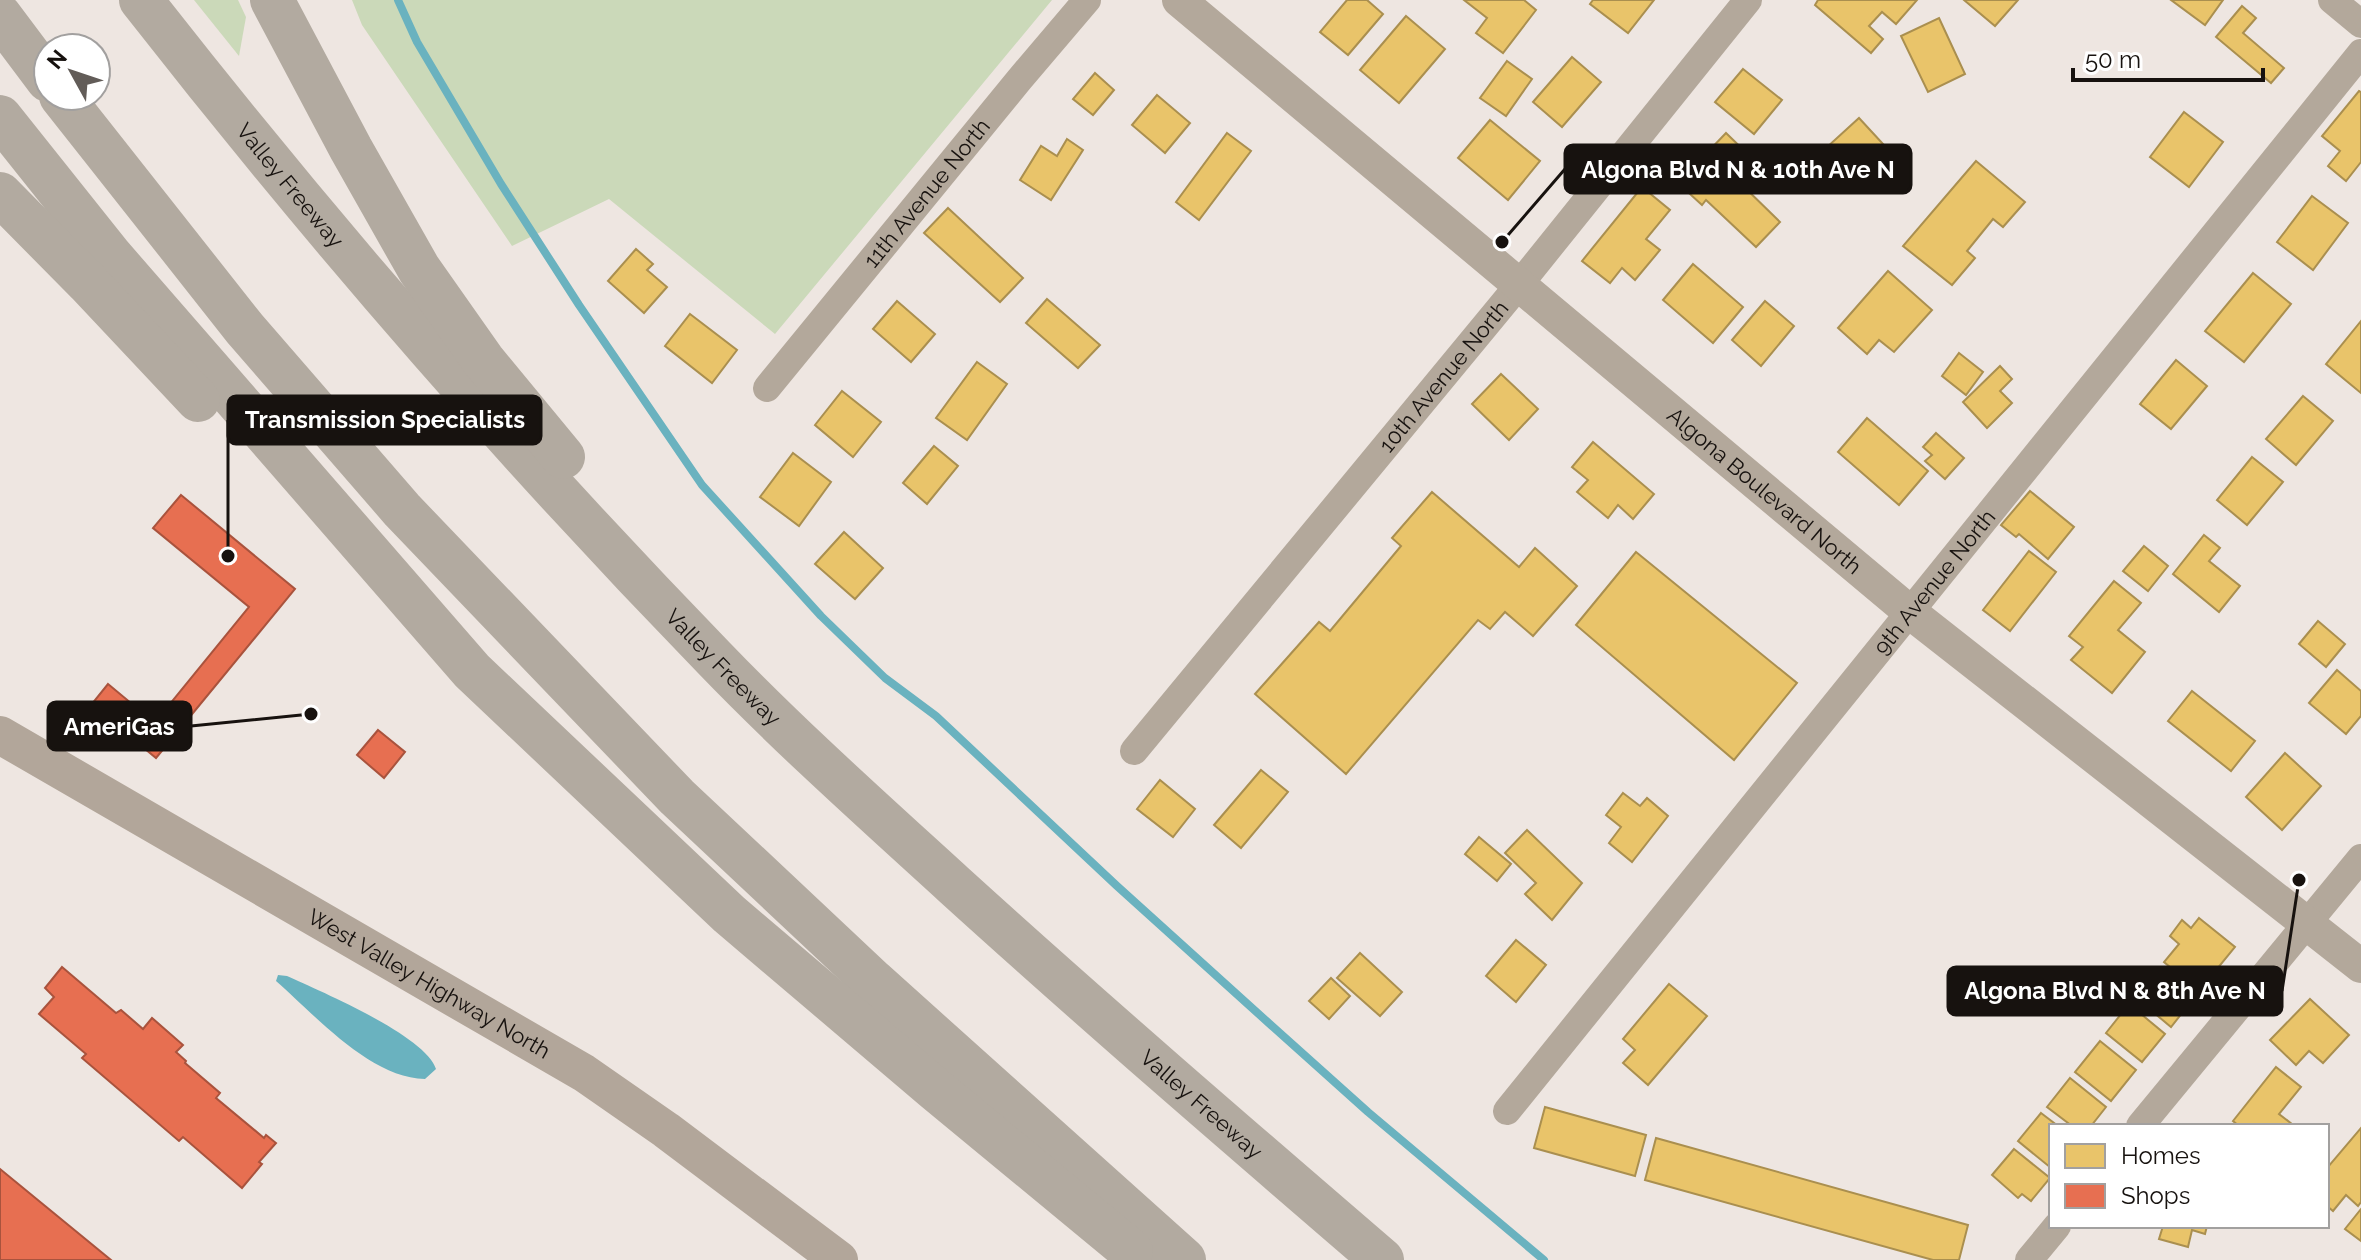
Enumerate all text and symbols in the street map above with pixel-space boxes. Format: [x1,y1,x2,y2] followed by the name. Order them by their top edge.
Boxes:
[32,32,112,112] north arrow
[2073,32,2263,82] scale bar
[41,44,72,74] text: N
[2085,45,2141,74] text: 50 m
[858,113,995,273] street label: 11th Avenue North
[231,118,349,253] street label: Valley Freeway
[1565,145,1911,193] callout: Algona Blvd N & 10th Ave N
[1581,155,1895,184] text: Algona Blvd N & 10th Ave N
[1373,295,1514,457] street label: 10th Avenue North
[228,396,541,444] callout: Transmission Specialists
[1662,402,1867,579] street label: Algona Boulevard North
[245,405,525,434] text: Transmission Specialists
[1868,504,2000,660] street label: 9th Avenue North
[660,603,787,731] street label: Valley Freeway
[48,702,191,750] callout: AmeriGas
[63,712,175,741] text: AmeriGas
[303,903,555,1064] street label: West Valley Highway North
[1948,967,2282,1015] callout: Algona Blvd N & 8th Ave N
[1964,976,2266,1005] text: Algona Blvd N & 8th Ave N
[1135,1044,1268,1164] street label: Valley Freeway
[2049,1124,2329,1228] legend
[2121,1141,2201,1170] text: Homes
[2121,1181,2190,1210] text: Shops

